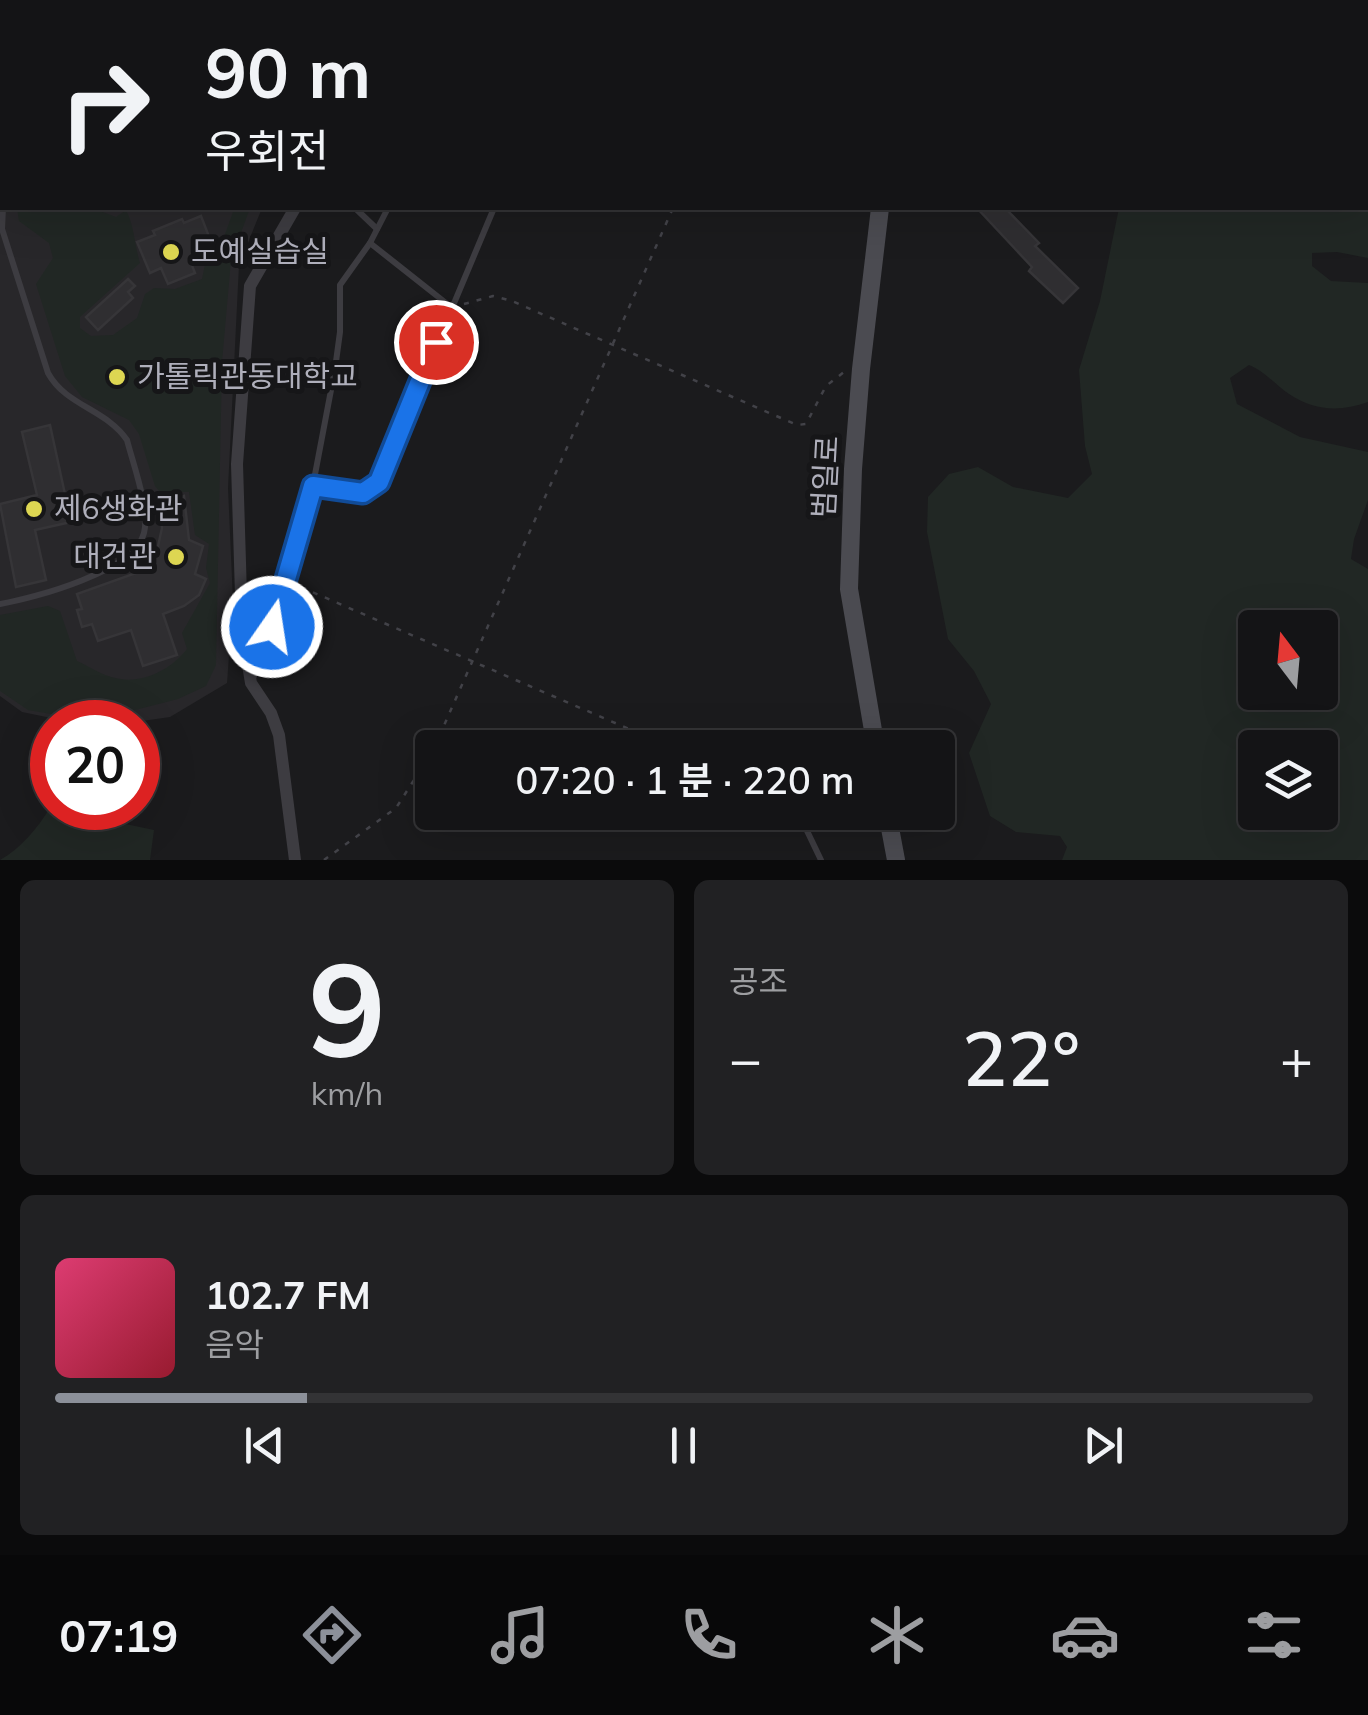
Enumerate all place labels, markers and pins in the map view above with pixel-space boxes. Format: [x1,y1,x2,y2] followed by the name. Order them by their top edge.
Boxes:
[191,232,329,270] place label: 도예실습실
[160,241,182,263] marker: 도예실습실
[394,300,479,385] pin
[137,357,358,395] place label: 가톨릭관동대학교
[106,366,128,388] marker: 가톨릭관동대학교
[54,489,182,527] place label: 제6생화관
[23,498,45,520] marker: 제6생화관
[73,537,156,575] place label: 대건관
[165,546,187,568] marker: 대건관

